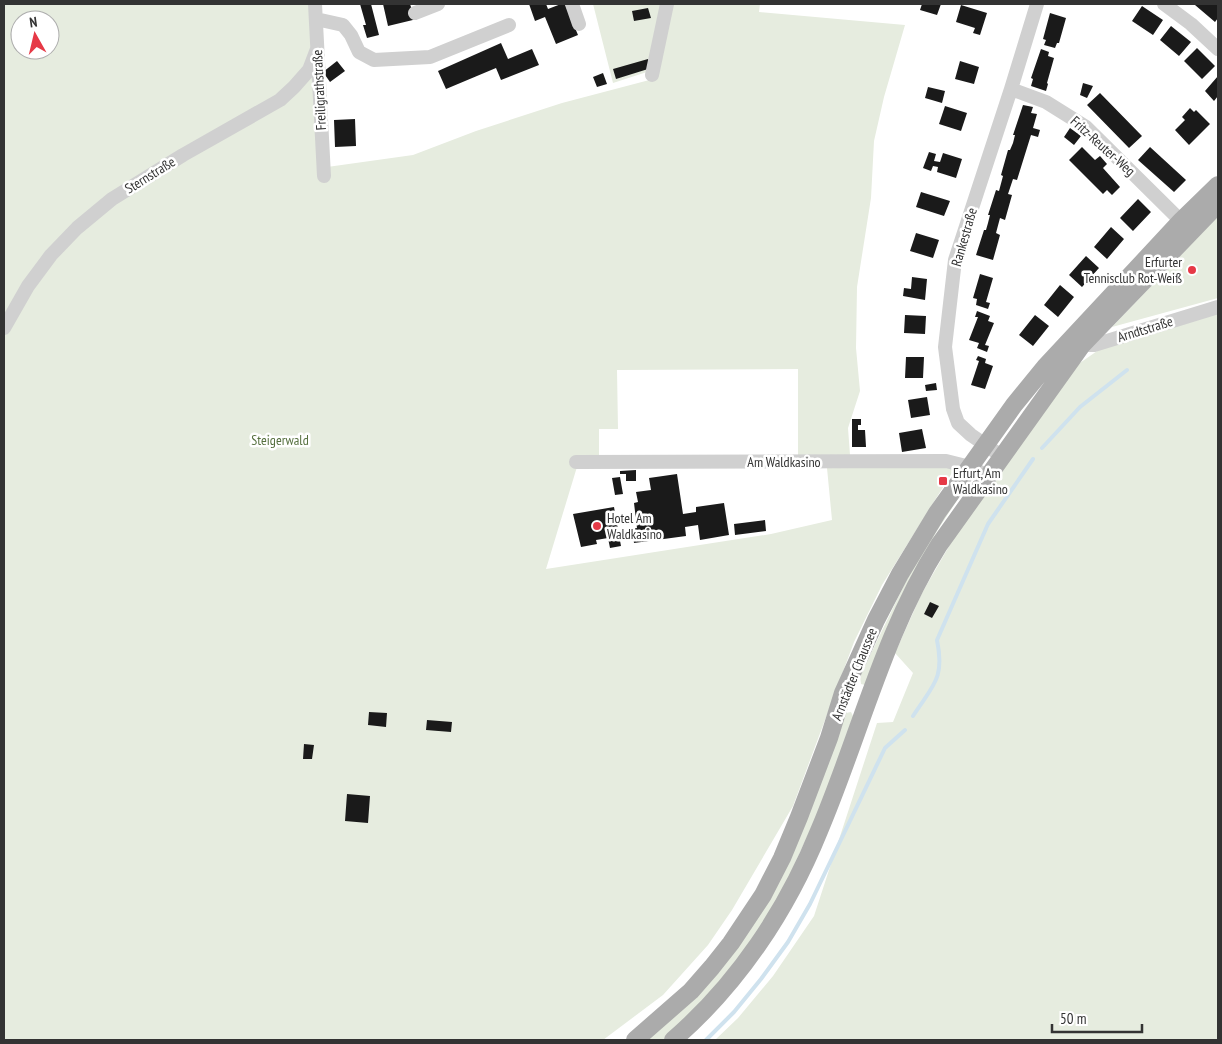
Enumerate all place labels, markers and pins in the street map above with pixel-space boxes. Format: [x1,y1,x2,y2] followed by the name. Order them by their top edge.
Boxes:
[1084,253,1182,287] place label: Erfurter Tennisclub Rot-Weiß
[1186,264,1198,276] marker: Erfurter Tennisclub Rot-Weiß
[953,464,1008,498] place label: Erfurt, Am Waldkasino
[937,475,949,487] marker: Erfurt, Am Waldkasino
[607,509,662,543] place label: Hotel Am Waldkasino
[591,520,603,532] marker: Hotel Am Waldkasino

